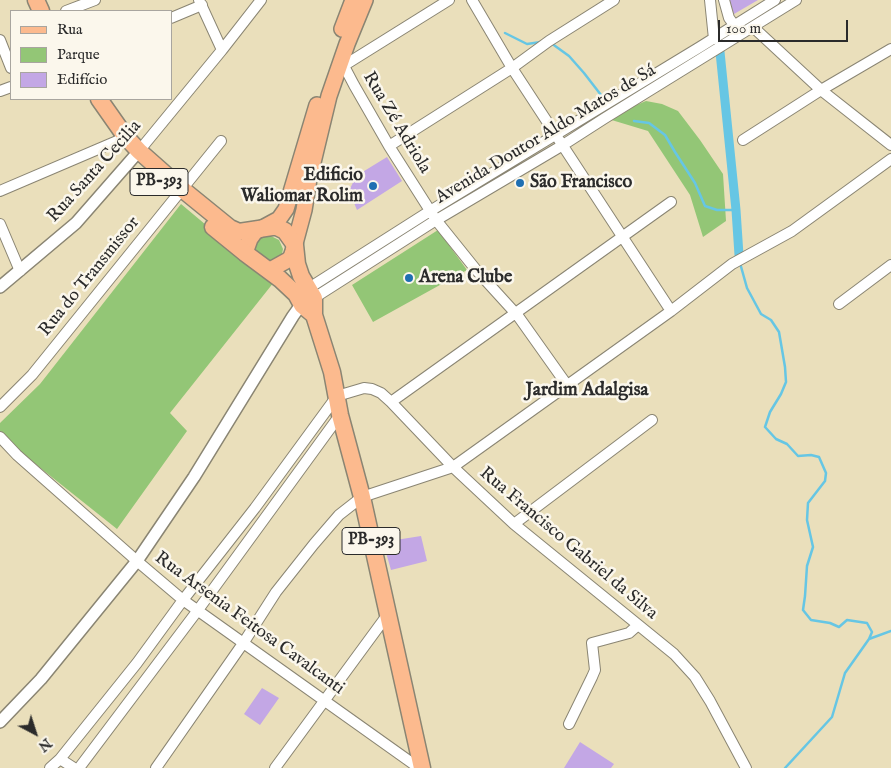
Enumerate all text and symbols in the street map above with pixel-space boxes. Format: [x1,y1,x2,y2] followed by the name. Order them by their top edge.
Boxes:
[10,10,172,100] legend
[721,10,851,42] scale bar
[726,19,761,38] text: 100 m
[57,20,83,39] text: Rua
[57,45,100,64] text: Parque
[432,61,660,209] street label: Avenida Doutor Aldo Matos de Sá
[357,68,435,178] street label: Rua Zé Adriola
[57,70,107,89] text: Edifício
[43,116,147,228] street label: Rua Santa Cecilia
[241,165,363,208] place label: Edificio Waliomar Rolim
[130,168,188,196] road number: PB-393
[530,172,632,194] place label: São Francisco
[514,177,526,189] marker: São Francisco
[367,180,379,192] marker: Edificio Waliomar Rolim
[35,213,145,341] street label: Rua do Transmissor
[419,267,512,289] place label: Arena Clube
[403,272,415,284] marker: Arena Clube
[525,380,649,402] district label: Jardim Adalgisa
[475,463,661,625] street label: Rua Francisco Gabriel da Silva
[342,528,400,554] road number: PB-393
[150,548,348,700] street label: Rua Arsenia Feitosa Cavalcanti
[10,708,60,758] north arrow
[34,734,55,755] text: N

